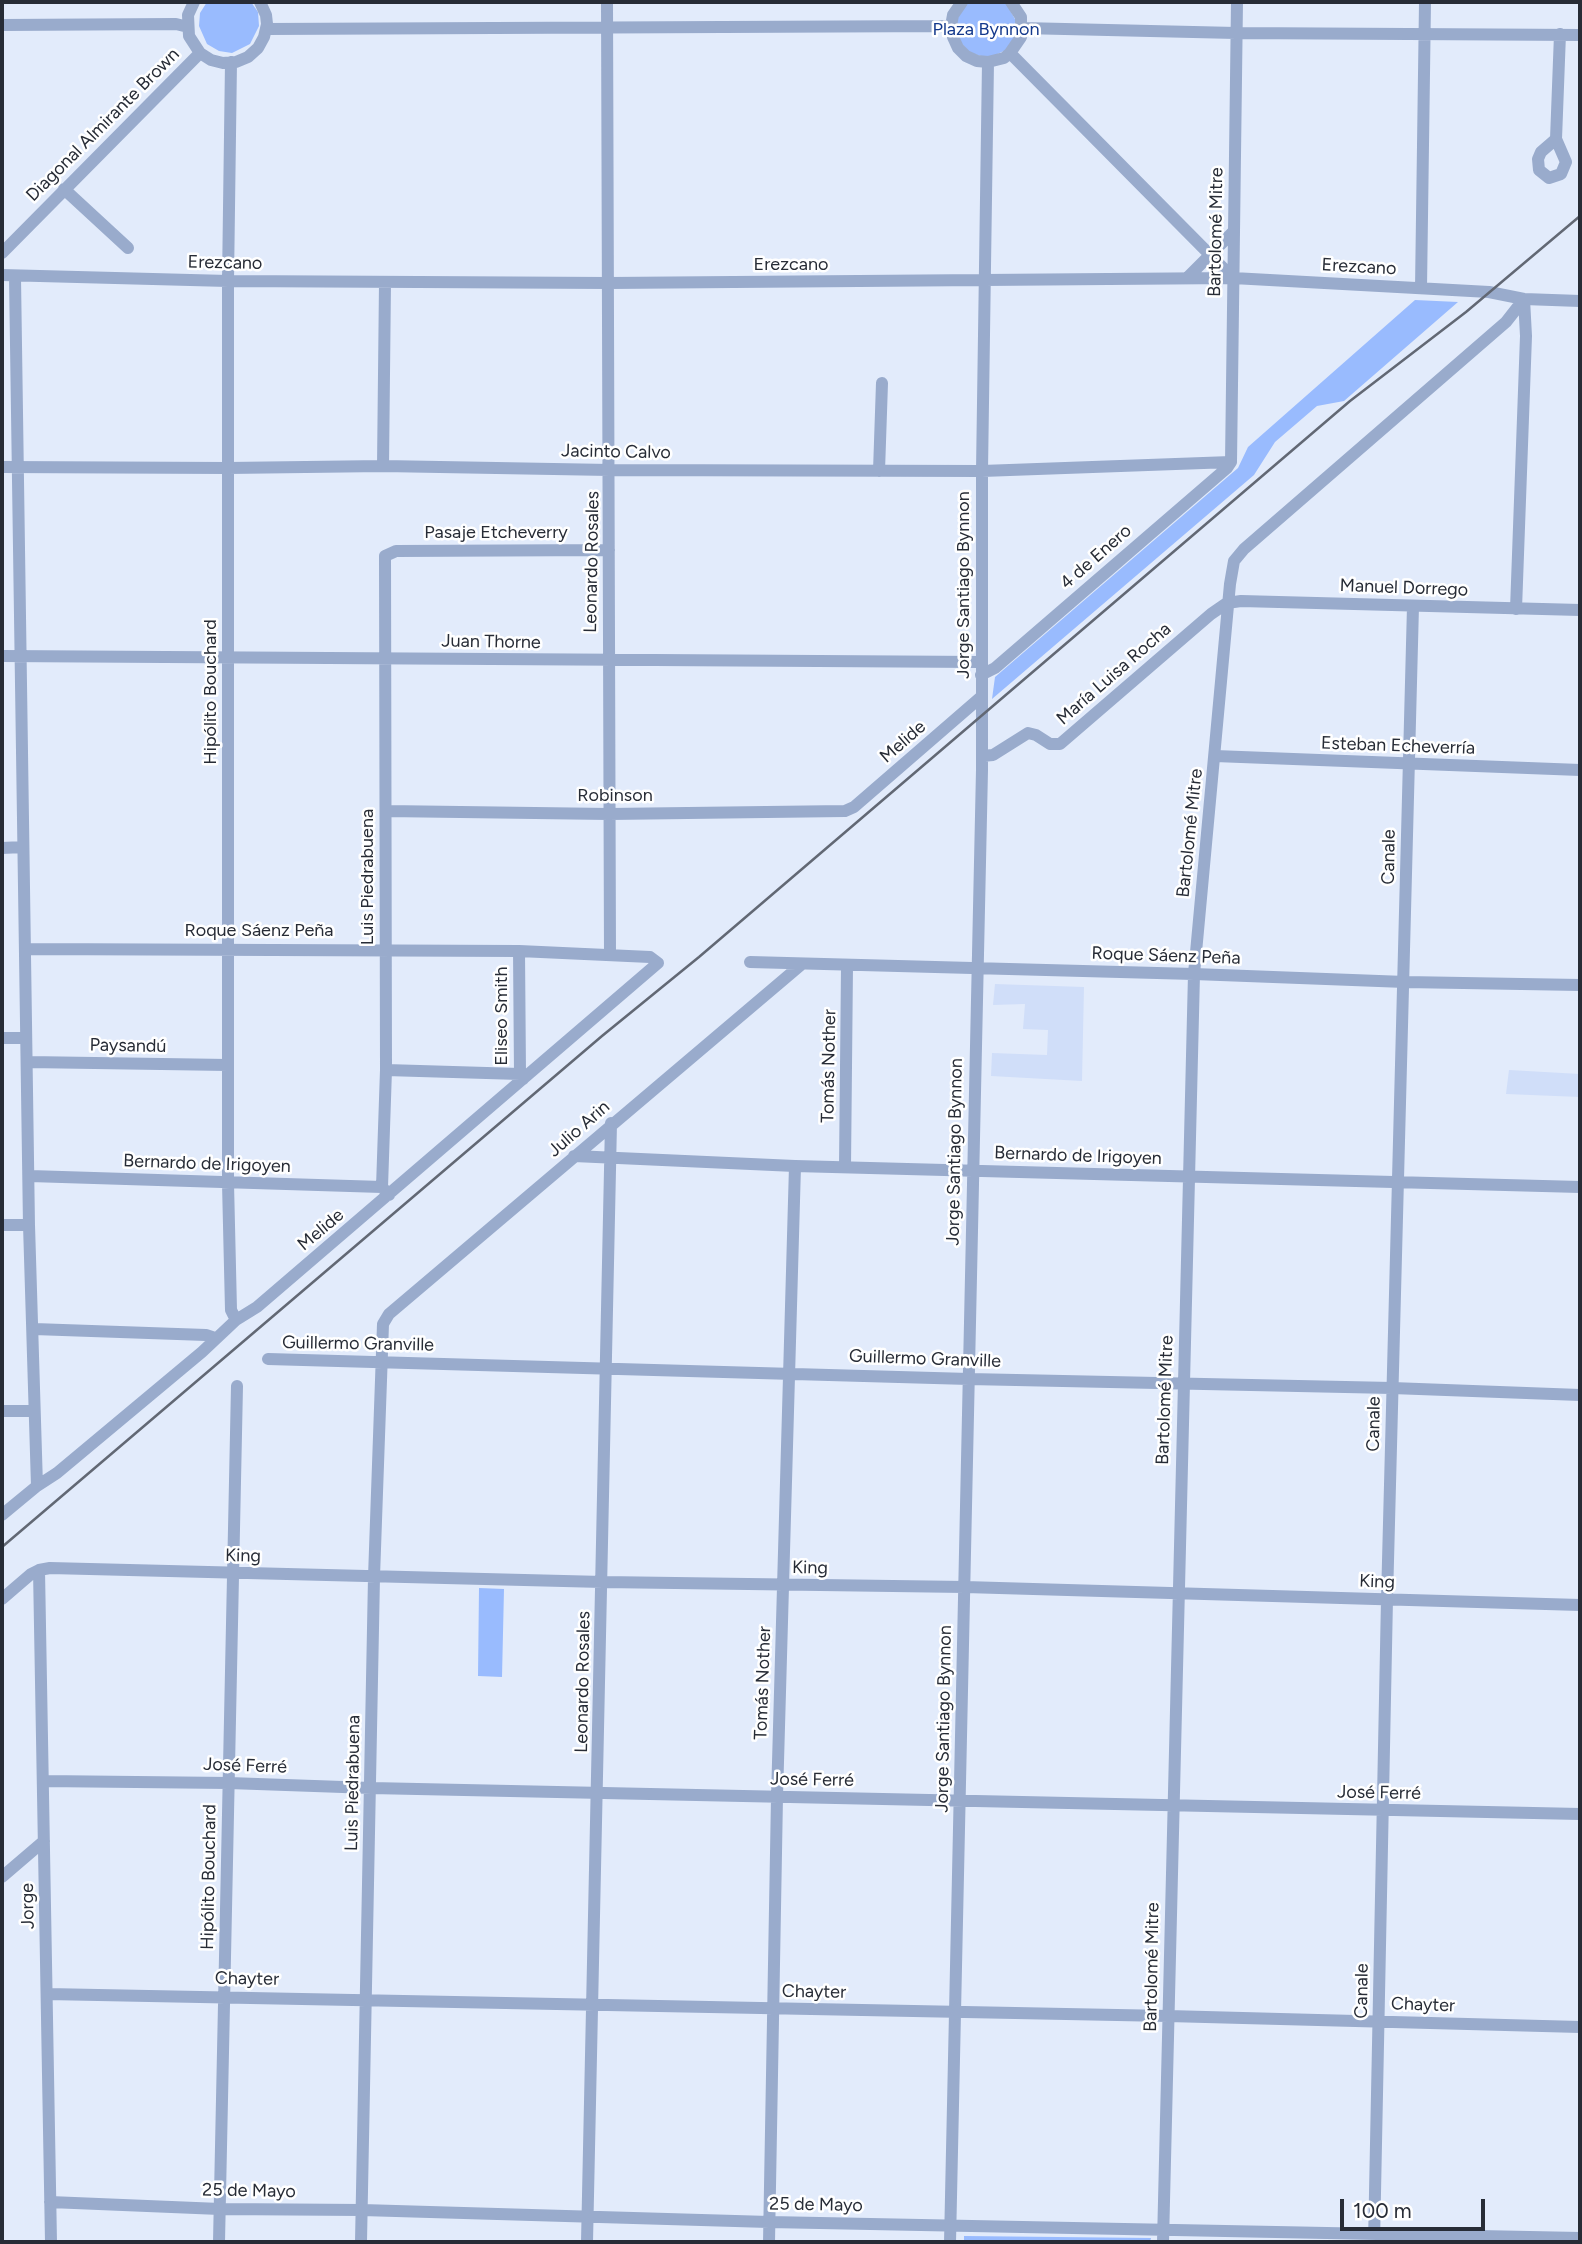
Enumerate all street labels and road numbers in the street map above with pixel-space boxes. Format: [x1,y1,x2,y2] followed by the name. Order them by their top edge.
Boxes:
[22,44,184,206] street label: Diagonal Almirante Brown
[1204,167,1228,297] street label: Bartolomé Mitre
[187,252,263,274] street label: Erezcano
[754,254,828,276] street label: Erezcano
[1321,254,1397,280] street label: Erezcano
[561,440,671,464] street label: Jacinto Calvo
[580,491,604,633] street label: Leonardo Rosales
[953,491,975,679] street label: Jorge Santiago Bynnon
[1056,520,1136,594] street label: 4 de Enero
[424,522,568,544] street label: Pasaje Etcheverry
[1339,575,1469,601] street label: Manuel Dorrego
[1052,618,1176,730] street label: María Luisa Rocha
[200,619,222,765] street label: Hipólito Bouchard
[441,630,541,654] street label: Juan Thorne
[876,716,930,768] street label: Melide
[1320,733,1476,759] street label: Esteban Echeverría
[1172,767,1208,899] street label: Bartolomé Mitre
[577,785,653,807] street label: Robinson
[357,809,379,945] street label: Luis Piedrabuena
[1378,829,1400,885] street label: Canale
[184,920,334,942] street label: Roque Sáenz Peña
[1091,943,1241,969] street label: Roque Sáenz Peña
[491,966,513,1066] street label: Eliseo Smith
[817,1009,841,1123] street label: Tomás Nother
[89,1035,167,1057] street label: Paysandú
[943,1058,967,1246] street label: Jorge Santiago Bynnon
[544,1096,614,1162] street label: Julio Arin
[994,1142,1162,1170] street label: Bernardo de Irigoyen
[123,1150,291,1178] street label: Bernardo de Irigoyen
[294,1205,348,1255] street label: Melide
[282,1332,434,1356] street label: Guillermo Granville
[1152,1335,1178,1465] street label: Bartolomé Mitre
[849,1346,1001,1372] street label: Guillermo Granville
[1363,1396,1385,1452] street label: Canale
[225,1545,261,1567] street label: King
[792,1557,828,1579] street label: King
[1359,1571,1395,1593] street label: King
[571,1611,595,1753] street label: Leonardo Rosales
[932,1625,956,1813] street label: Jorge Santiago Bynnon
[750,1626,776,1740] street label: Tomás Nother
[341,1715,365,1851] street label: Luis Piedrabuena
[203,1754,287,1778] street label: José Ferré
[770,1768,854,1792] street label: José Ferré
[1337,1781,1421,1805] street label: José Ferré
[197,1804,221,1950] street label: Hipólito Bouchard
[17,1883,39,1929] street label: Jorge
[1140,1902,1164,2032] street label: Bartolomé Mitre
[1351,1963,1373,2019] street label: Canale
[215,1968,279,1990] street label: Chayter
[782,1981,846,2003] street label: Chayter
[1391,1993,1455,2017] street label: Chayter
[202,2179,296,2203] street label: 25 de Mayo
[769,2193,863,2217] street label: 25 de Mayo

